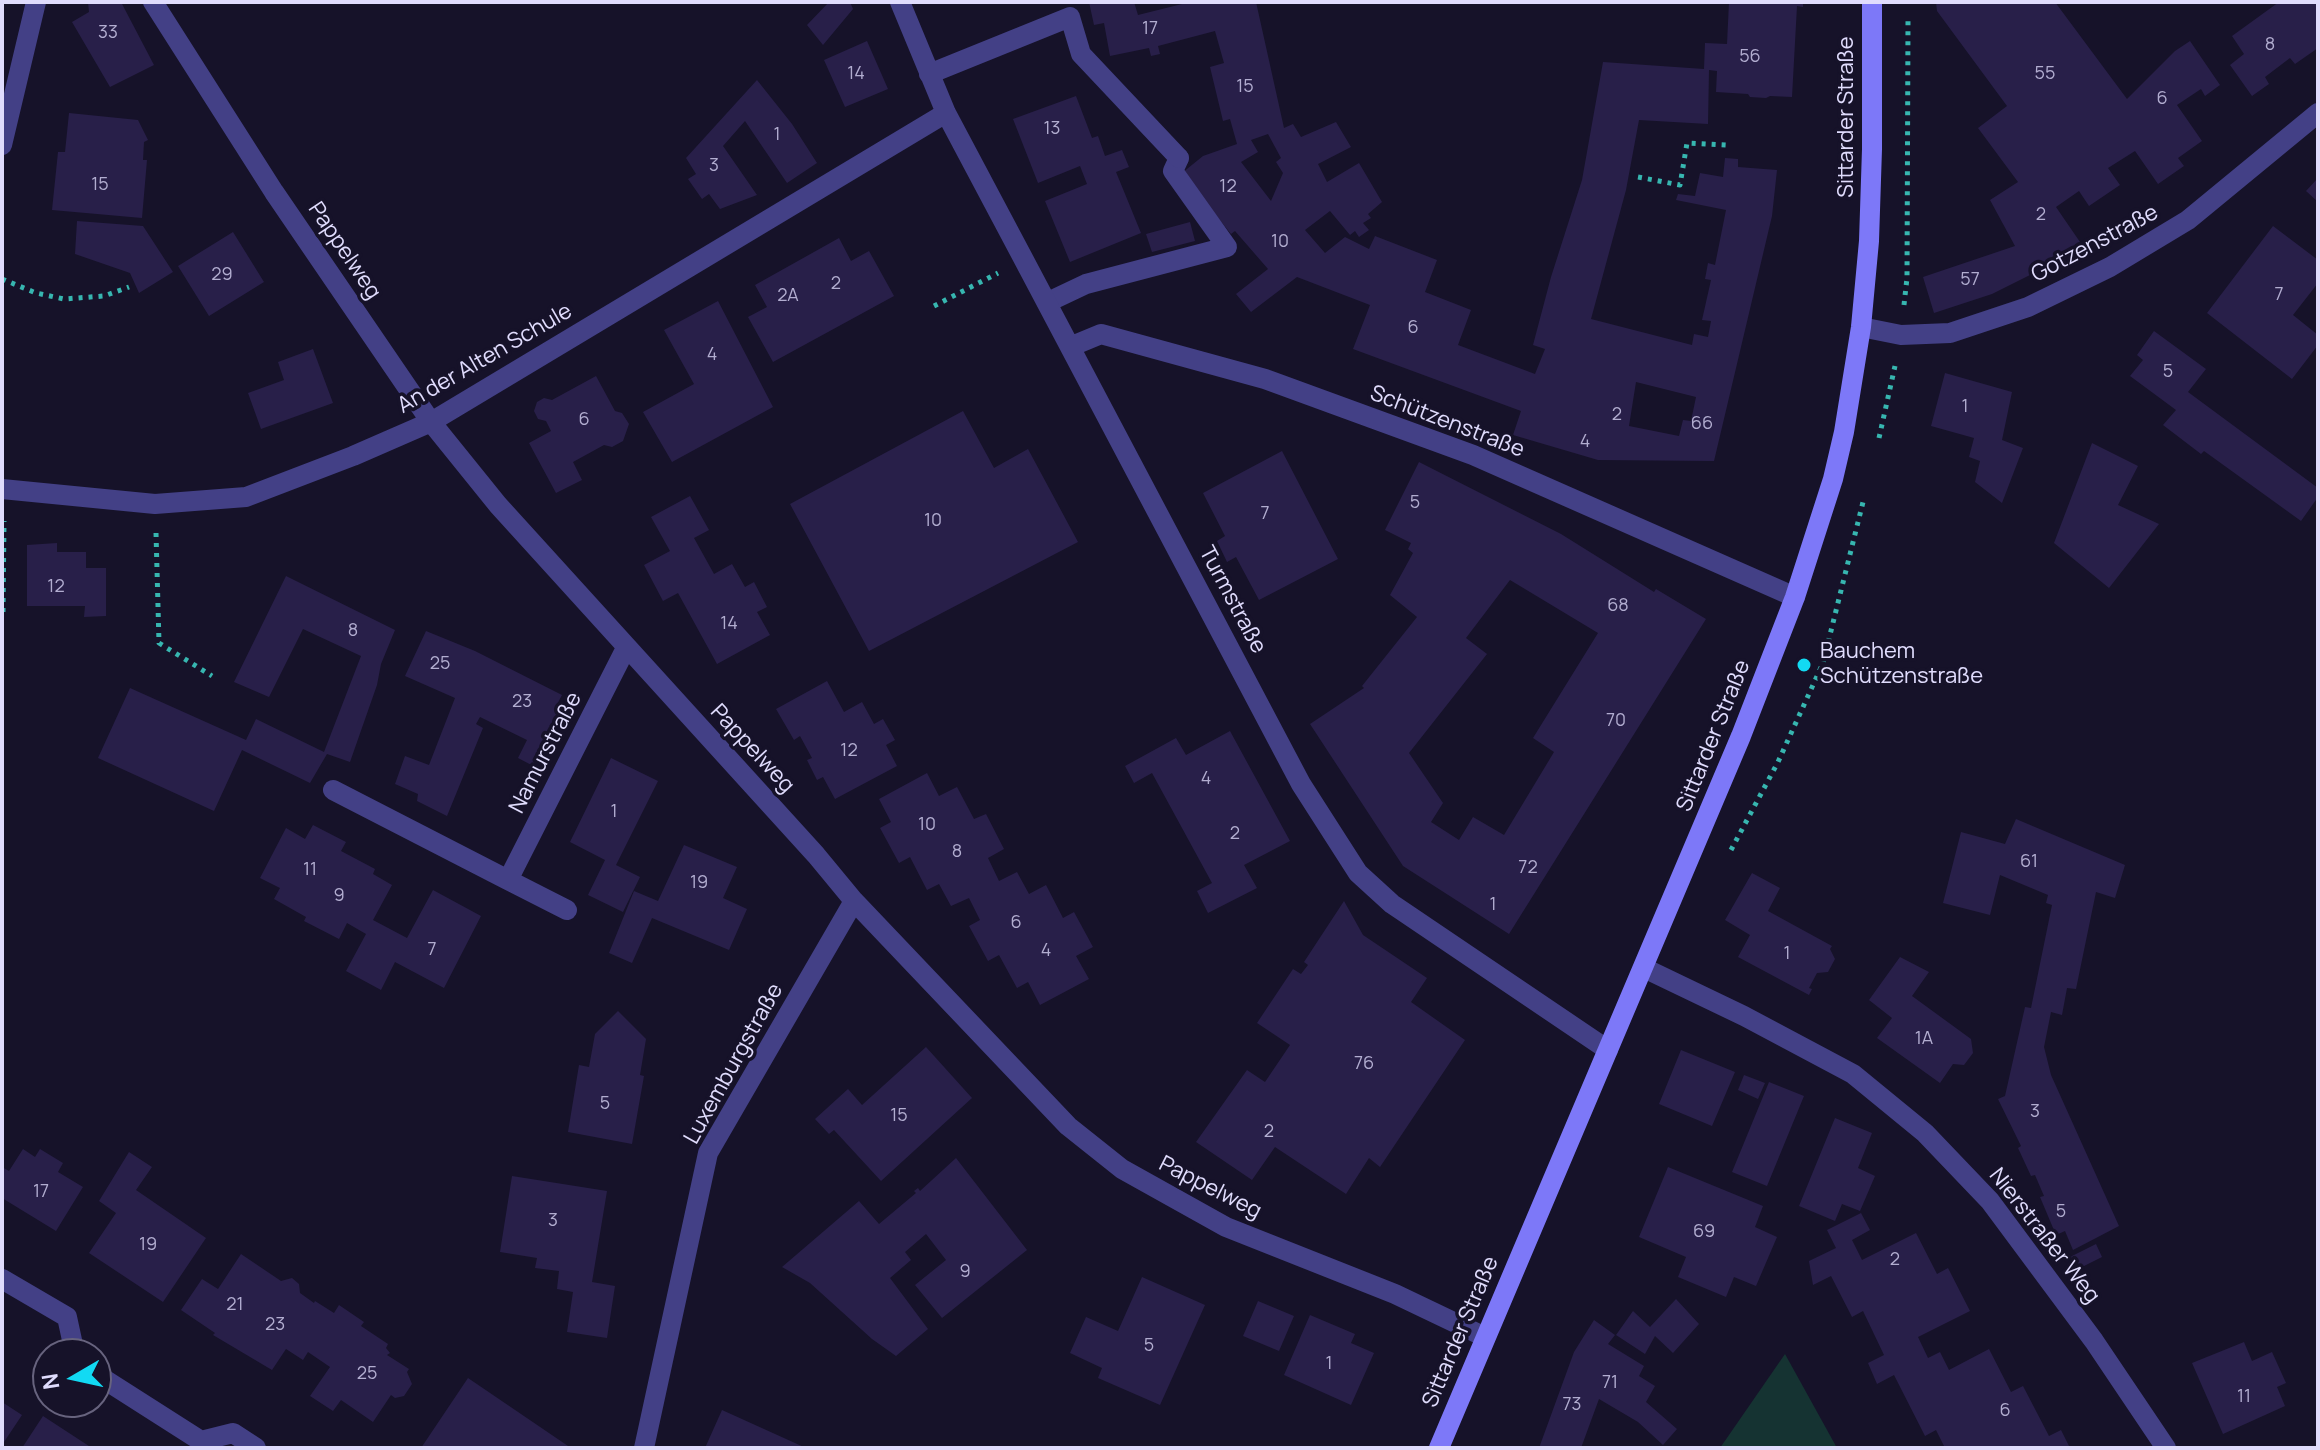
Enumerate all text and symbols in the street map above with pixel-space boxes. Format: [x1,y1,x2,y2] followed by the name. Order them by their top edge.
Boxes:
[1142,18,1158,40] house number: 17
[98,22,118,44] house number: 33
[2265,34,2275,56] house number: 8
[1834,36,1860,198] street label: Sittarder Straße
[1739,46,1761,68] house number: 56
[847,63,865,85] house number: 14
[2035,63,2055,85] house number: 55
[1236,76,1254,98] house number: 15
[2156,88,2168,110] house number: 6
[1044,118,1060,140] house number: 13
[773,124,781,146] house number: 1
[709,155,719,177] house number: 3
[91,174,109,196] house number: 15
[1219,176,1237,198] house number: 12
[302,197,386,305] street label: Pappelweg
[2027,200,2163,288] street label: Gotzenstraße
[2036,204,2046,226] house number: 2
[1271,231,1289,253] house number: 10
[211,264,233,286] house number: 29
[1960,269,1980,291] house number: 57
[831,273,841,295] house number: 2
[2274,284,2284,306] house number: 7
[777,285,799,307] house number: 2A
[393,298,577,420] street label: An der Alten Schule
[1407,317,1419,339] house number: 6
[707,344,717,366] house number: 4
[2163,361,2173,383] house number: 5
[1366,380,1528,464] street label: Schützenstraße
[1961,396,1969,418] house number: 1
[1612,404,1622,426] house number: 2
[578,409,590,431] house number: 6
[1691,413,1713,435] house number: 66
[1580,431,1590,453] house number: 4
[1410,492,1420,514] house number: 5
[1260,503,1270,525] house number: 7
[924,510,942,532] house number: 10
[1193,542,1271,658] street label: Turmstraße
[47,576,65,598] house number: 12
[1607,595,1629,617] house number: 68
[720,613,738,635] house number: 14
[348,620,358,642] house number: 8
[1820,639,1983,690] place label: Bauchem Schützenstraße
[430,653,450,675] house number: 25
[1672,656,1756,816] street label: Sittarder Straße
[1795,656,1813,674] marker: Bauchem Schützenstraße
[504,688,588,818] street label: Namurstraße
[512,691,532,713] house number: 23
[704,699,800,799] street label: Pappelweg
[1606,710,1626,732] house number: 70
[840,740,858,762] house number: 12
[1201,768,1211,790] house number: 4
[610,801,618,823] house number: 1
[918,814,936,836] house number: 10
[1230,823,1240,845] house number: 2
[952,841,962,863] house number: 8
[2020,851,2038,873] house number: 61
[1518,857,1538,879] house number: 72
[303,859,317,881] house number: 11
[690,872,708,894] house number: 19
[333,885,345,907] house number: 9
[1489,894,1497,916] house number: 1
[1010,912,1022,934] house number: 6
[427,939,437,961] house number: 7
[1041,940,1051,962] house number: 4
[1783,943,1791,965] house number: 1
[679,979,789,1149] street label: Luxemburgstraße
[1915,1028,1933,1050] house number: 1A
[1354,1053,1374,1075] house number: 76
[600,1093,610,1115] house number: 5
[2030,1101,2040,1123] house number: 3
[890,1105,908,1127] house number: 15
[1264,1121,1274,1143] house number: 2
[1154,1151,1266,1225] street label: Pappelweg
[1983,1163,2105,1309] street label: Nierstraßer Weg
[33,1181,49,1203] house number: 17
[2056,1201,2066,1223] house number: 5
[548,1210,558,1232] house number: 3
[1693,1221,1715,1243] house number: 69
[139,1234,157,1256] house number: 19
[1890,1249,1900,1271] house number: 2
[1417,1253,1505,1411] street label: Sittarder Straße
[959,1261,971,1283] house number: 9
[226,1294,244,1316] house number: 21
[265,1314,285,1336] house number: 23
[1144,1335,1154,1357] house number: 5
[32,1338,112,1418] north arrow
[1325,1353,1333,1375] house number: 1
[357,1363,377,1385] house number: 25
[34,1371,66,1392] text: N
[1602,1372,1618,1394] house number: 71
[2237,1386,2251,1408] house number: 11
[1563,1394,1581,1416] house number: 73
[1999,1400,2011,1422] house number: 6

